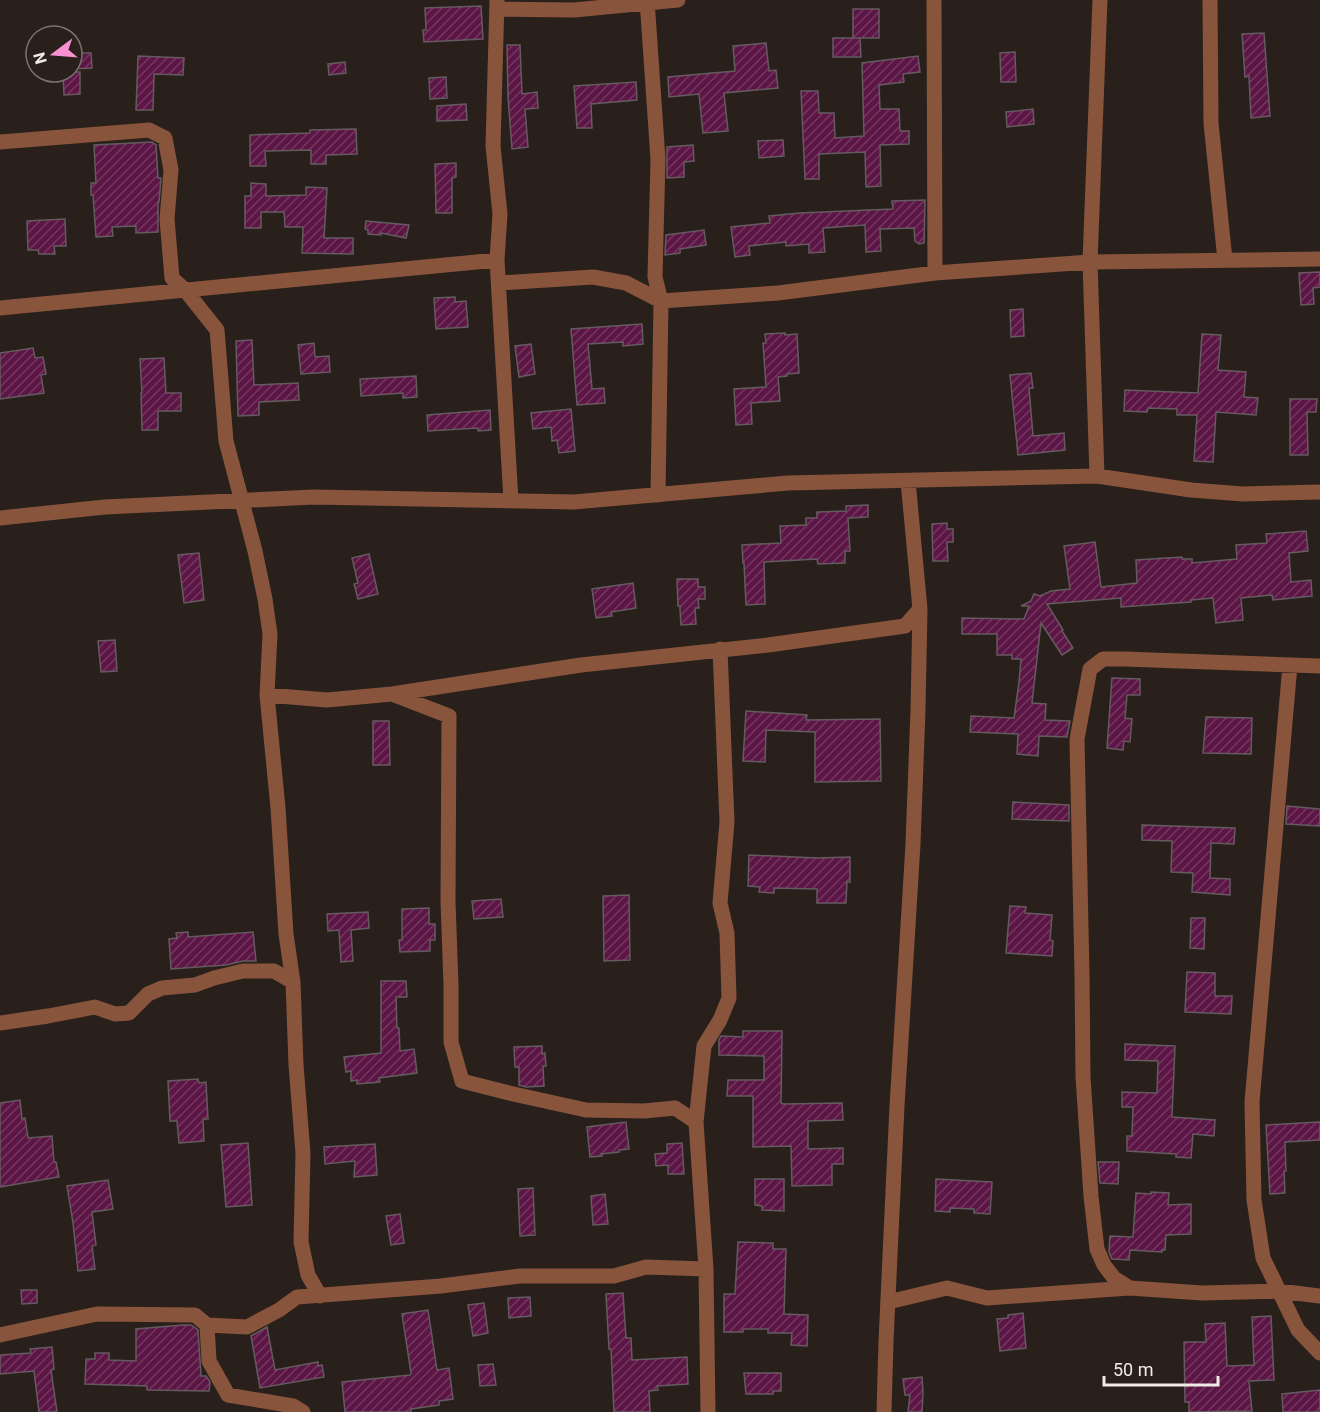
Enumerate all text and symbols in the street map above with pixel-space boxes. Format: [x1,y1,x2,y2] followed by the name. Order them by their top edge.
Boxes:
[24,24,84,84] north arrow
[29,50,51,66] text: N
[1104,1349,1218,1387] scale bar
[1113,1359,1153,1380] text: 50 m

